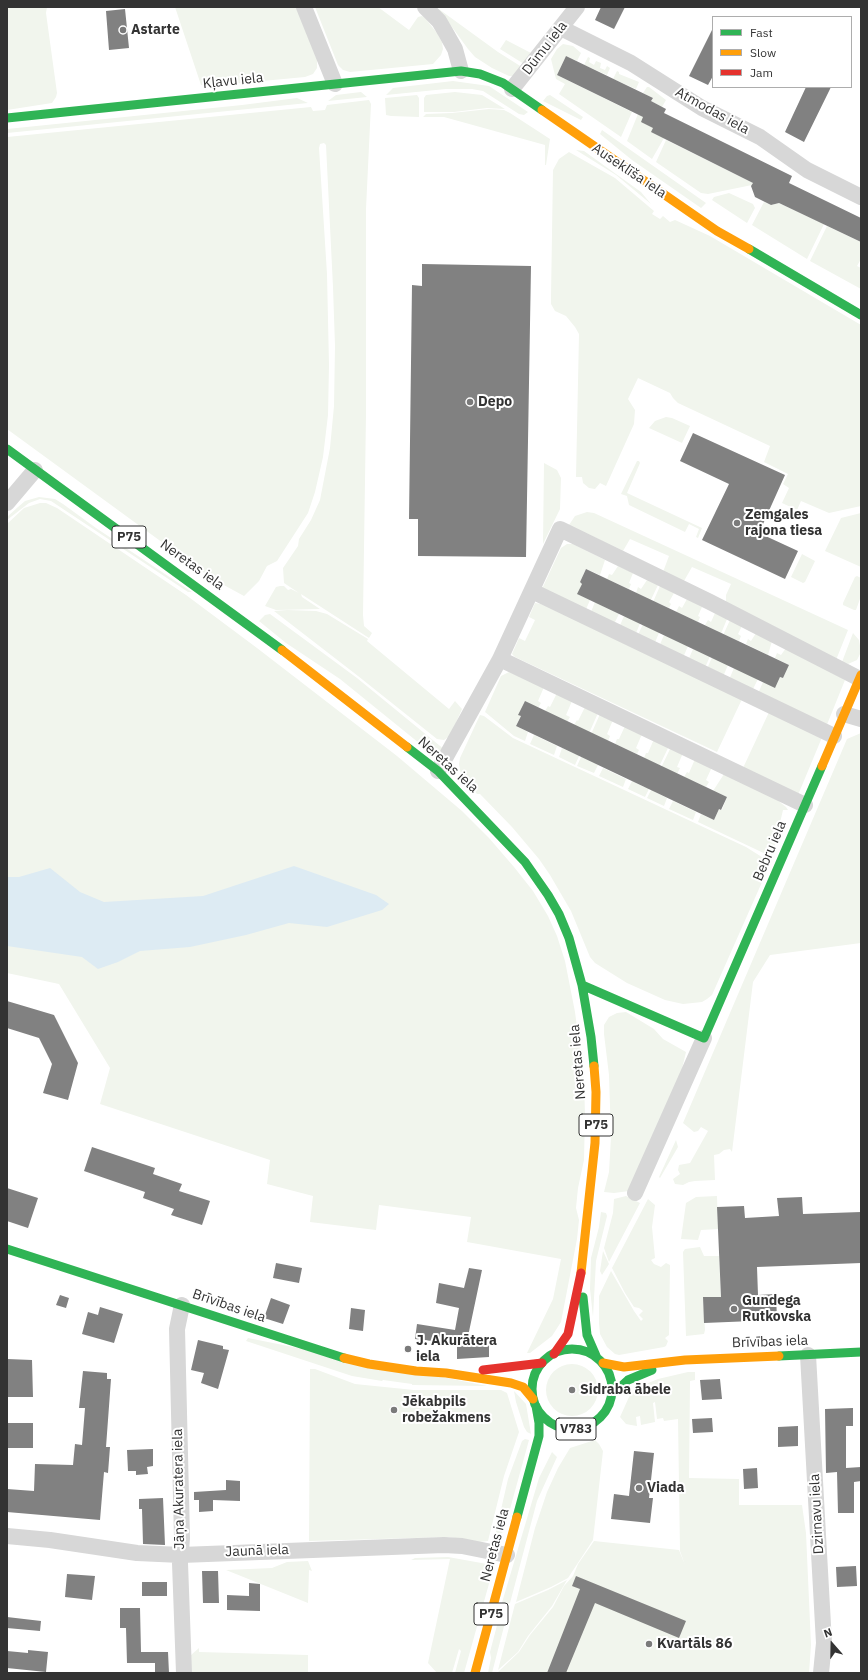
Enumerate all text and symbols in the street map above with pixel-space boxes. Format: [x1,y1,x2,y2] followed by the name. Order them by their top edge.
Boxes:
[712,16,852,88] legend
[519,18,571,78] street label: Dūmu iela
[131,22,180,38] place label: Astarte
[118,25,128,35] marker: Astarte
[750,25,773,40] text: Fast
[750,45,776,60] text: Slow
[750,65,773,80] text: Jam
[202,69,264,93] street label: Kļavu iela
[672,84,752,138] street label: Atmodas iela
[589,140,669,202] street label: Auseklīša iela
[478,394,512,410] place label: Depo
[465,397,475,407] marker: Depo
[745,507,822,540] place label: Zemgales rajona tiesa
[732,518,742,528] marker: Zemgales rajona tiesa
[112,526,146,548] road number: P75
[157,536,227,594] street label: Neretas iela
[414,734,482,796] street label: Neretas iela
[750,818,790,884] street label: Bebru iela
[566,1024,590,1100] street label: Neretas iela
[579,1114,613,1136] road number: P75
[190,1286,268,1326] street label: Brīvības iela
[742,1293,811,1326] place label: Gundega Rutkovska
[729,1304,739,1314] marker: Gundega Rutkovska
[732,1332,808,1352] street label: Brīvības iela
[416,1333,497,1366] place label: J. Akurātera iela
[403,1344,413,1354] marker: J. Akurātera iela
[580,1382,671,1398] place label: Sidraba ābele
[567,1385,577,1395] marker: Sidraba ābele
[402,1394,491,1426] place label: Jēkabpils robežakmens
[389,1405,399,1415] marker: Jēkabpils robežakmens
[556,1418,596,1440] road number: V783
[170,1428,188,1550] street label: Jāņa Akuratera iela
[807,1473,827,1555] street label: Dzirnavu iela
[647,1480,685,1496] place label: Viada
[634,1483,644,1493] marker: Viada
[477,1506,513,1584] street label: Neretas iela
[225,1541,289,1561] street label: Jaunā iela
[474,1603,508,1625] road number: P75
[812,1624,852,1664] north arrow
[822,1625,834,1641] text: N
[657,1636,732,1652] place label: Kvartāls 86
[644,1639,654,1649] marker: Kvartāls 86

